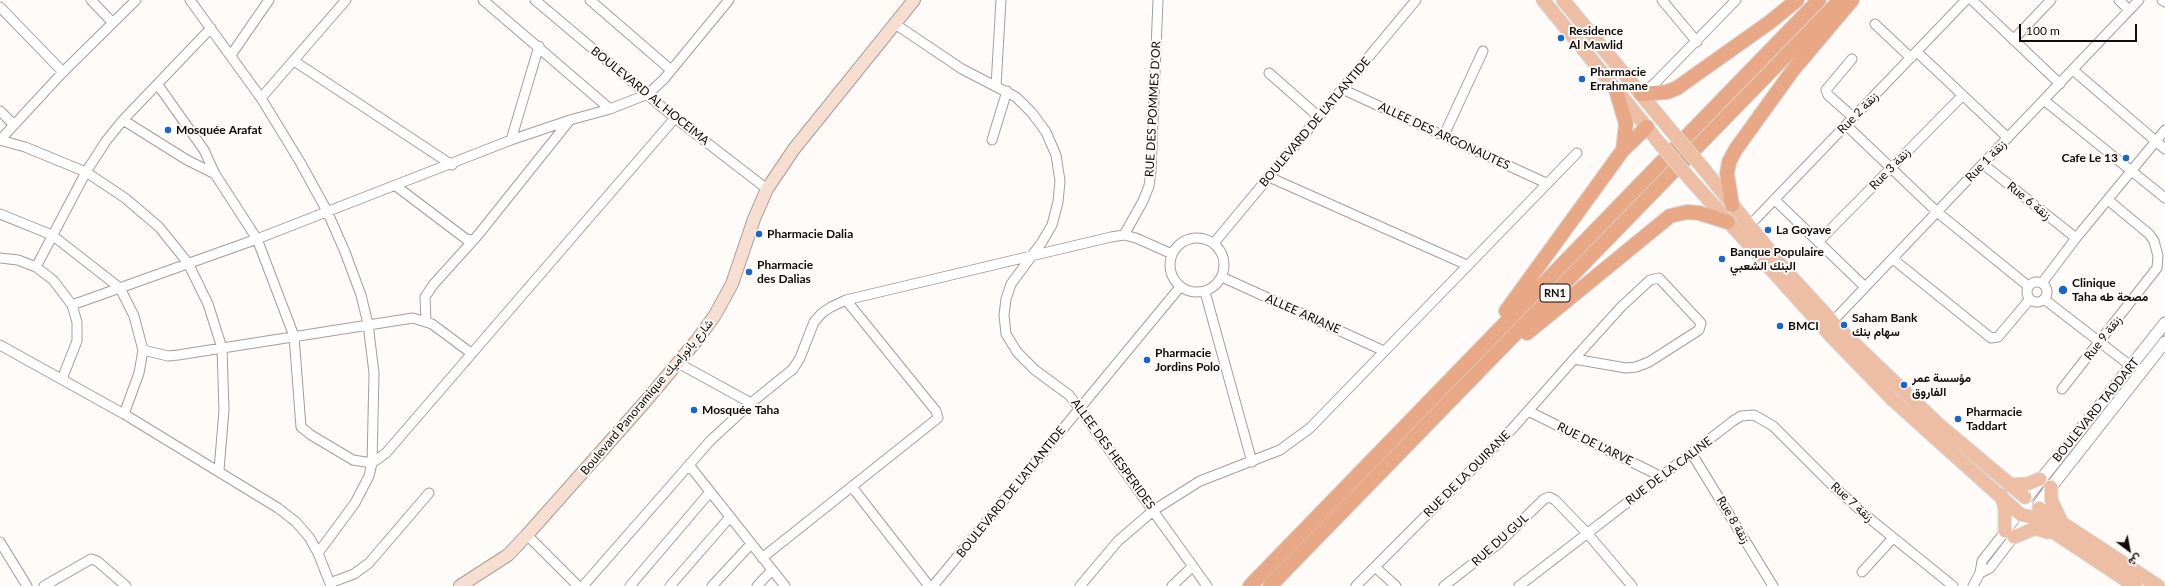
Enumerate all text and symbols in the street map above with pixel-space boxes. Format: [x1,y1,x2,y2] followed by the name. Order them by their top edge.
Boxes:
[2021,16,2139,42] scale bar
[2026,23,2060,38] text: 100 m
[1569,24,1623,52] place label: Residence Al Mawlid
[1556,33,1566,43] marker: Residence Al Mawlid
[1142,41,1164,177] street label: RUE DES POMMES D'OR
[588,44,712,148] street label: BOULEVARD AL HOCEIMA
[1257,54,1373,190] street label: BOULEVARD DE L'ATLANTIDE
[1590,65,1648,93] place label: Pharmacie Errahmane
[1577,74,1587,84] marker: Pharmacie Errahmane
[1835,89,1881,137] street label: Rue 2 زنقة
[1376,99,1512,173] street label: ALLEE DES ARGONAUTES
[176,123,262,137] place label: Mosquée Arafat
[163,125,173,135] marker: Mosquée Arafat
[1963,137,2009,185] street label: Rue 1 زنقة
[1867,145,1913,193] street label: Rue 3 زنقة
[2061,151,2118,165] place label: Cafe Le 13
[2121,153,2131,163] marker: Cafe Le 13
[2004,179,2054,223] street label: Rue 6 زنقة
[1776,223,1831,237] place label: La Goyave
[1763,225,1773,235] marker: La Goyave
[767,227,853,241] place label: Pharmacie Dalia
[754,229,764,239] marker: Pharmacie Dalia
[1730,245,1824,273] place label: Banque Populaire البنك الشعبي
[1717,254,1727,264] marker: Banque Populaire البنك الشعبي
[757,258,813,286] place label: Pharmacie des Dalias
[744,267,754,277] marker: Pharmacie des Dalias
[2072,276,2148,304] place label: Clinique Taha مصحة طه
[1540,284,1570,302] road number: RN1
[2057,284,2069,296] marker: Clinique Taha مصحة طه
[1263,291,1343,337] street label: ALLEE ARIANE
[1852,311,1917,339] place label: Saham Bank سهام بنك
[2081,313,2125,363] street label: Rue 9 زنقة
[578,316,716,478] street label: Boulevard Panoramique شارع بانوراميك
[1788,319,1819,333] place label: BMCI
[1839,320,1849,330] marker: Saham Bank سهام بنك
[1775,321,1785,331] marker: BMCI
[1155,346,1220,374] place label: Pharmacie Jordins Polo
[1142,355,1152,365] marker: Pharmacie Jordins Polo
[2050,355,2142,465] street label: BOULEVARD TADDART
[1912,371,1971,399] place label: مؤسسة عمر الفاروق
[1899,380,1909,390] marker: مؤسسة عمر الفاروق
[1068,396,1158,512] street label: ALLEE DES HESPERIDES
[702,403,779,417] place label: Mosquée Taha
[689,405,699,415] marker: Mosquée Taha
[1966,405,2022,433] place label: Pharmacie Taddart
[1953,414,1963,424] marker: Pharmacie Taddart
[1555,419,1635,469] street label: RUE DE L'ARVE
[954,423,1068,561] street label: BOULEVARD DE L'ATLANTIDE
[1421,428,1513,520] street label: RUE DE LA OUIRANE
[1623,434,1715,508] street label: RUE DE LA CALINE
[1828,479,1876,525] street label: Rue 7 زنقة
[1713,494,1753,546] street label: Rue 8 زنقة
[1469,511,1531,569] street label: RUE DU GUL
[2109,530,2149,570] north arrow
[2127,552,2145,570] text: ش

